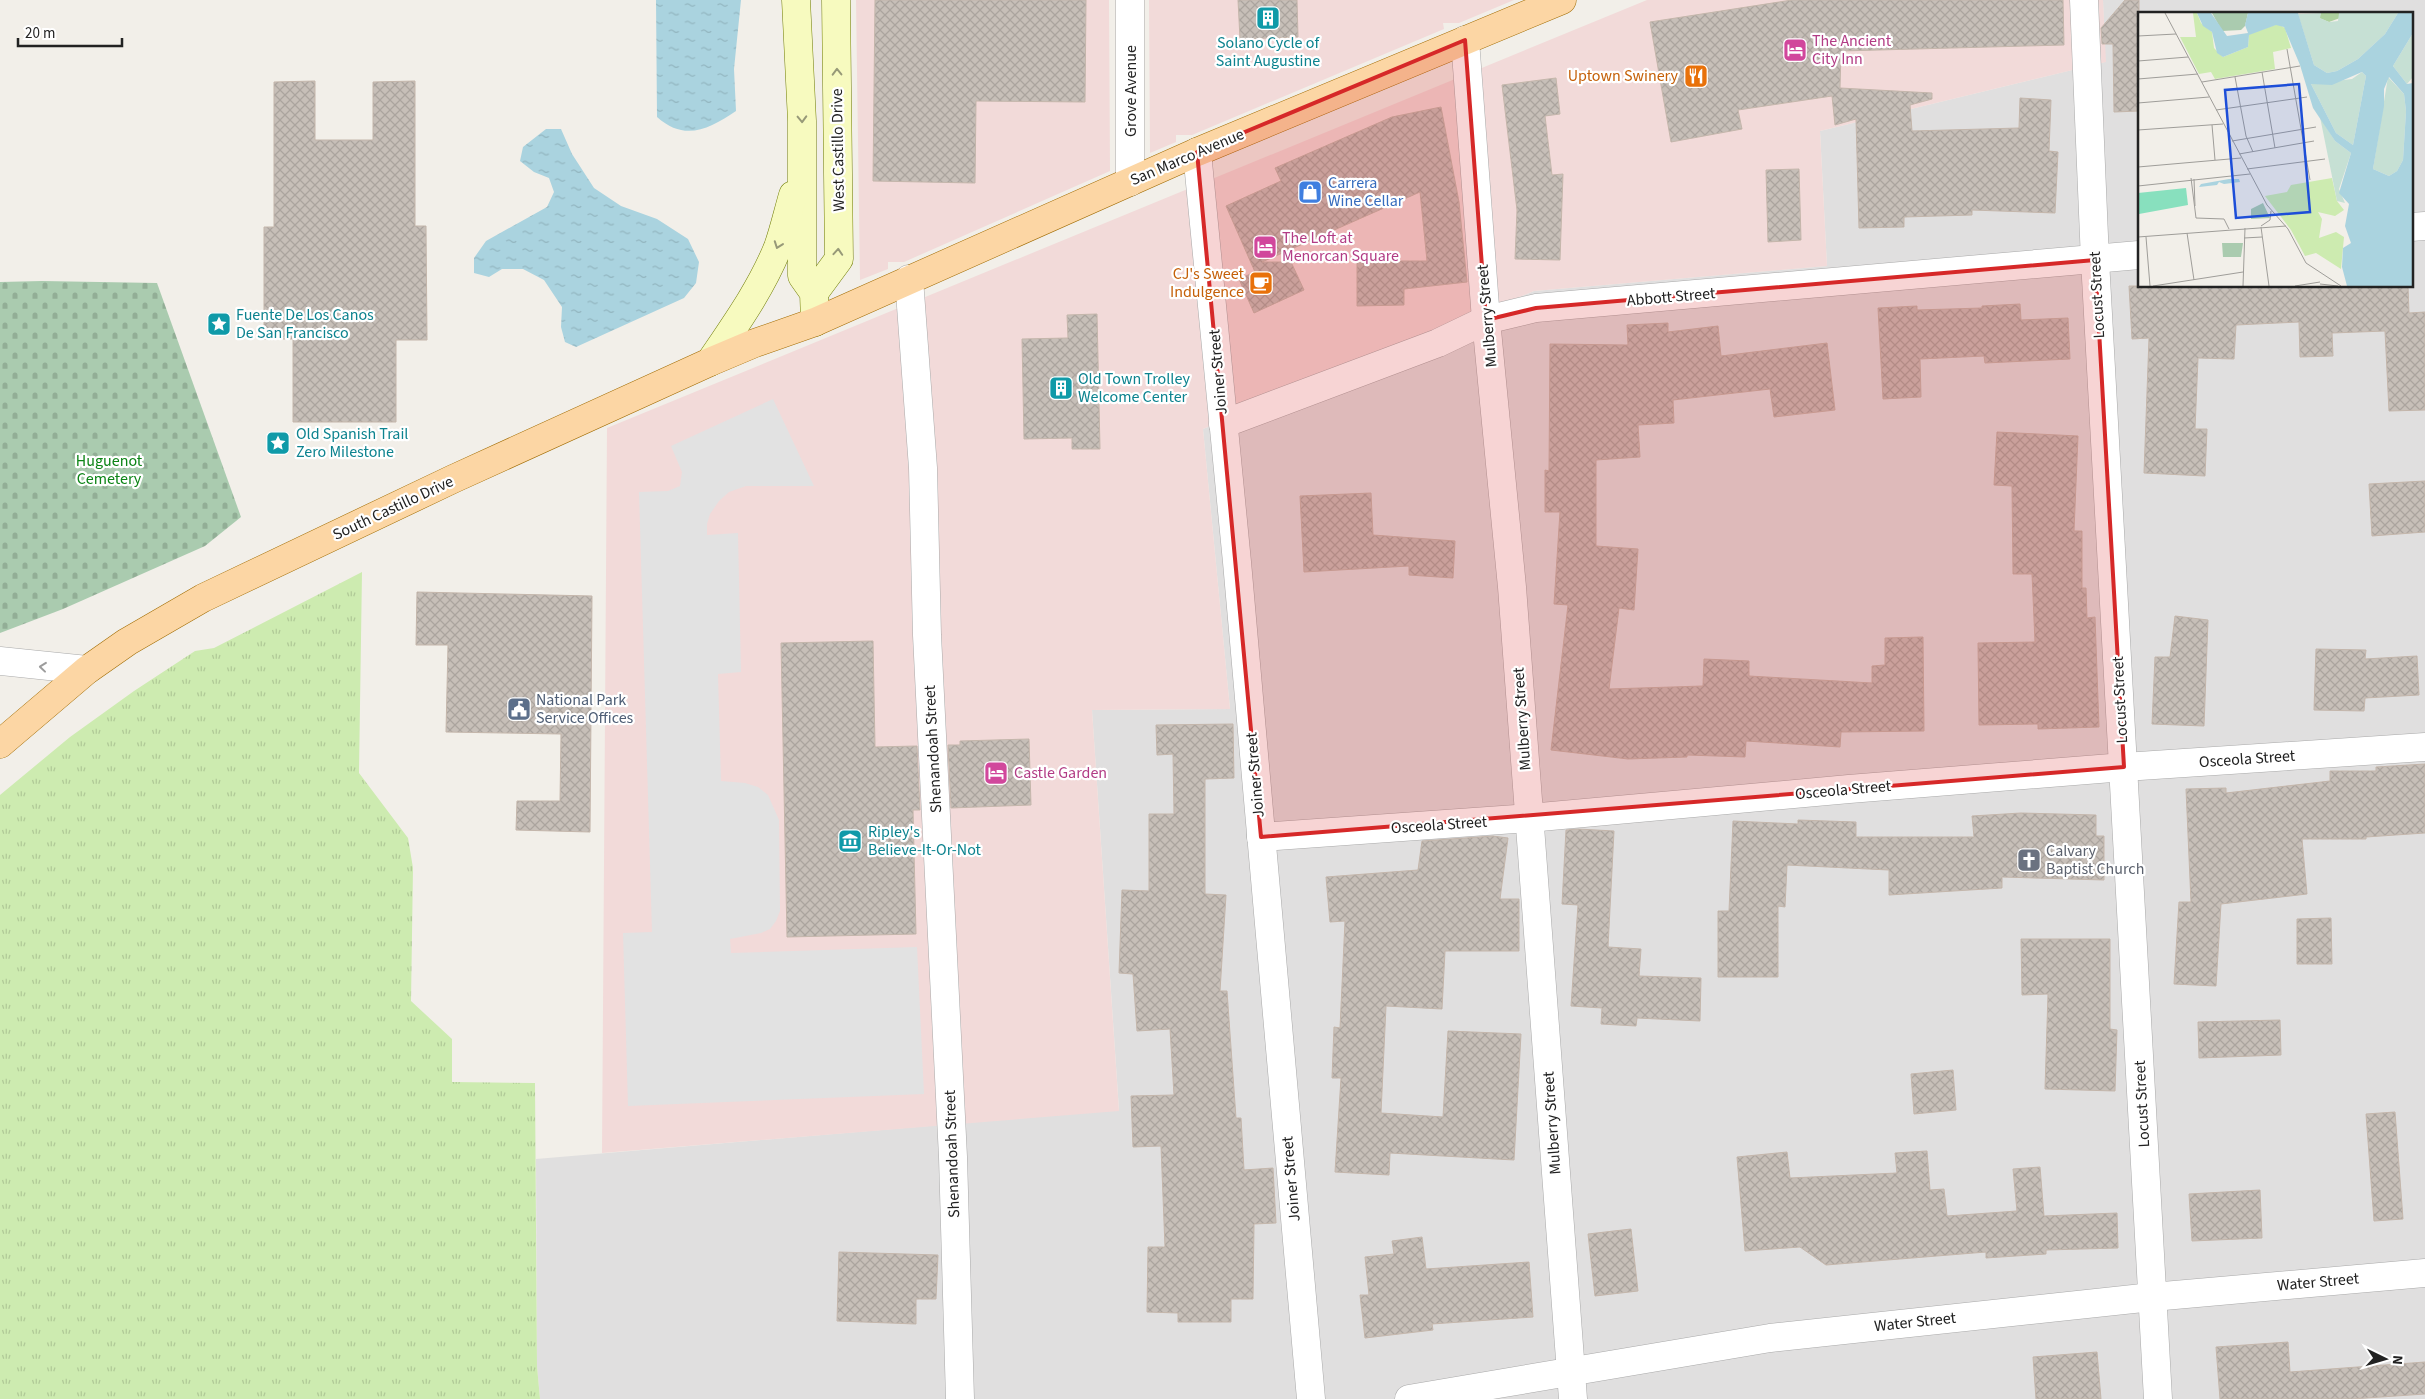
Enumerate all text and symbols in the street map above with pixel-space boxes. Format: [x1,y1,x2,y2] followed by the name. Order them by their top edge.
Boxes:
[1255,5,1281,31] building icon: Solano Cycle of Saint Augustine
[2138,12,2412,288] inset map
[18,15,121,47] scale bar
[25,23,55,44] text: 20 m
[1812,30,1892,70] place label: The Ancient City Inn
[1216,32,1320,72] place label: Solano Cycle of Saint Augustine
[1782,37,1808,63] hotel icon: The Ancient City Inn
[1120,45,1142,137] street label: Grove Avenue
[1683,63,1709,89] restaurant icon: Uptown Swinery
[1568,65,1679,87] place label: Uptown Swinery
[832,68,842,76] one-way arrow
[826,88,850,212] street label: West Castillo Drive
[797,115,807,123] one-way arrow
[1127,123,1247,191] street label: San Marco Avenue
[1328,172,1404,212] place label: Carrera Wine Cellar
[1297,179,1323,205] shop icon: Carrera Wine Cellar
[1282,227,1399,267] place label: The Loft at Menorcan Square
[1252,234,1278,260] hotel icon: The Loft at Menorcan Square
[774,240,784,249] one-way arrow
[833,247,844,255] one-way arrow
[2084,250,2110,339] street label: Locust Street
[1170,263,1245,303] place label: CJ's Sweet Indulgence
[1471,263,1502,368] street label: Mulberry Street
[1248,270,1274,296] cafe icon: CJ's Sweet Indulgence
[1626,282,1717,312] street label: Abbott Street
[236,304,374,344] place label: Fuente De Los Canos De San Francisco
[206,311,232,337] place icon: Fuente De Los Canos De San Francisco
[1203,328,1233,416] street label: Joiner Street
[1078,368,1190,408] place label: Old Town Trolley Welcome Center
[1048,375,1074,401] building icon: Old Town Trolley Welcome Center
[296,423,408,463] place label: Old Spanish Trail Zero Milestone
[265,430,291,456] place icon: Old Spanish Trail Zero Milestone
[76,450,143,490] park label: Huguenot Cemetery
[329,470,457,546] street label: South Castillo Drive
[2107,655,2133,744] street label: Locust Street
[39,662,47,673] one-way arrow
[1507,666,1537,771] street label: Mulberry Street
[919,684,947,814] street label: Shenandoah Street
[536,689,634,729] place label: National Park Service Offices
[506,696,532,722] public building icon: National Park Service Offices
[1240,731,1270,819] street label: Joiner Street
[2198,745,2296,773] street label: Osceola Street
[983,760,1009,786] hotel icon: Castle Garden
[1014,762,1107,784] place label: Castle Garden
[1794,775,1893,805] street label: Osceola Street
[1390,811,1488,839] street label: Osceola Street
[868,821,982,861] place label: Ripley's Believe-It-Or-Not
[837,828,863,854] museum icon: Ripley's Believe-It-Or-Not
[2046,840,2144,880] place label: Calvary Baptist Church
[2016,847,2042,873] church icon: Calvary Baptist Church
[2129,1059,2155,1148] street label: Locust Street
[1537,1070,1567,1175] street label: Mulberry Street
[939,1089,965,1218] street label: Shenandoah Street
[1276,1135,1306,1223] street label: Joiner Street
[2276,1267,2360,1297] street label: Water Street
[1873,1307,1958,1337] street label: Water Street
[2360,1334,2410,1384] north arrow
[2387,1355,2407,1366] text: N

